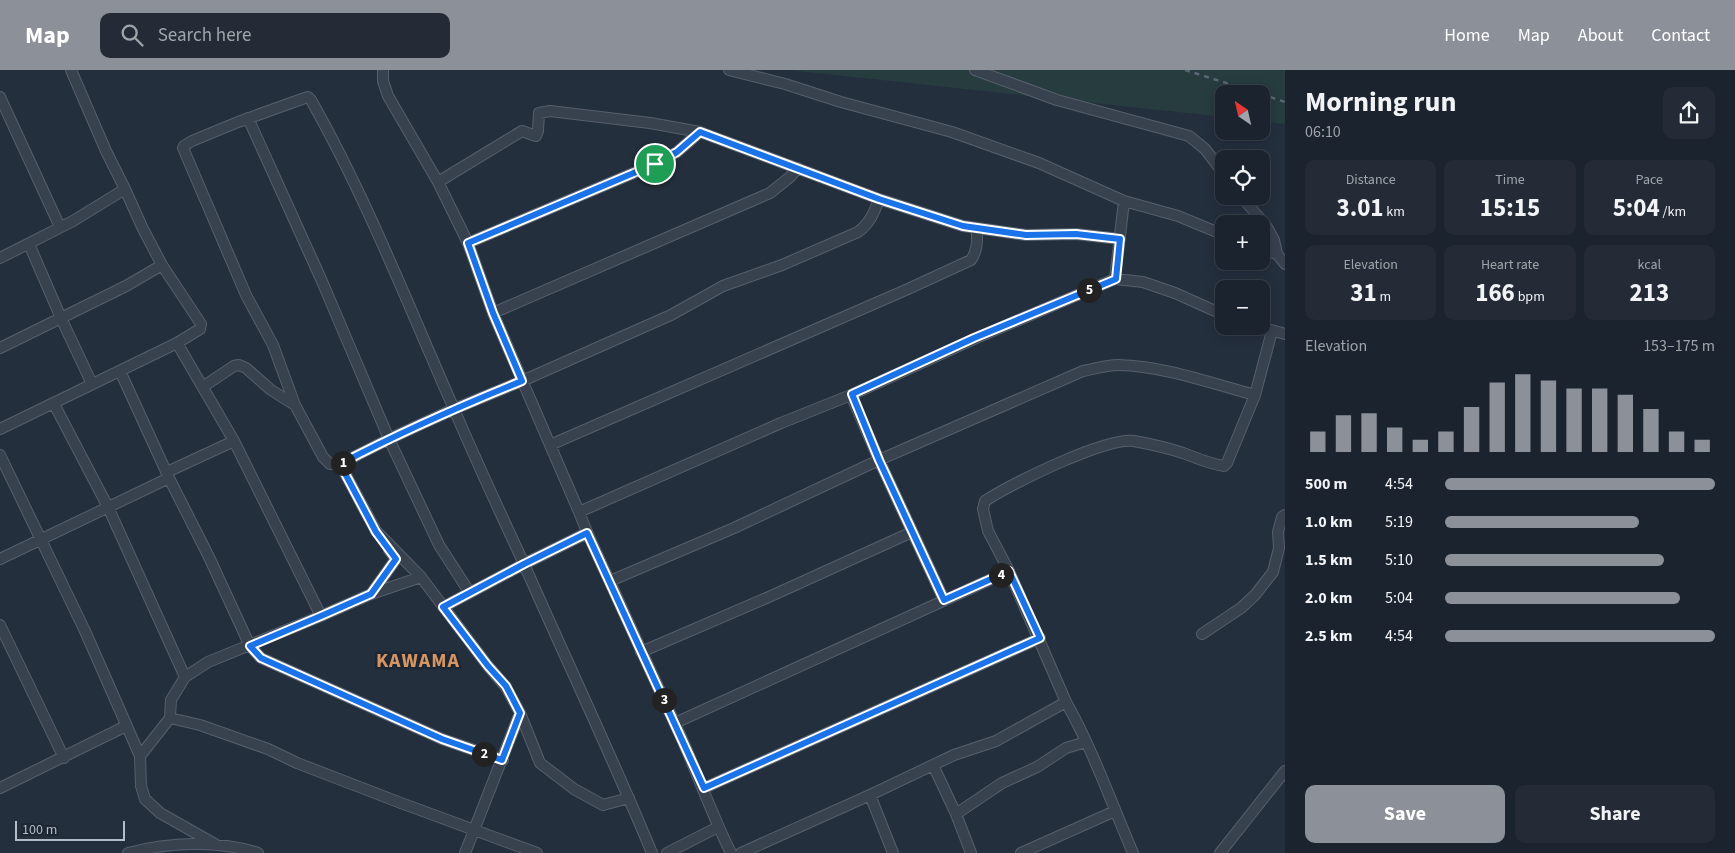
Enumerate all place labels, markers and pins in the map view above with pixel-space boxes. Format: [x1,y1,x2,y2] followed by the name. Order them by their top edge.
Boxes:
[634,143,676,185] pin
[1076,278,1102,302] pin: 5
[330,450,356,476] pin: 1
[988,562,1014,588] pin: 4
[652,688,676,712] pin: 3
[472,742,496,766] pin: 2

